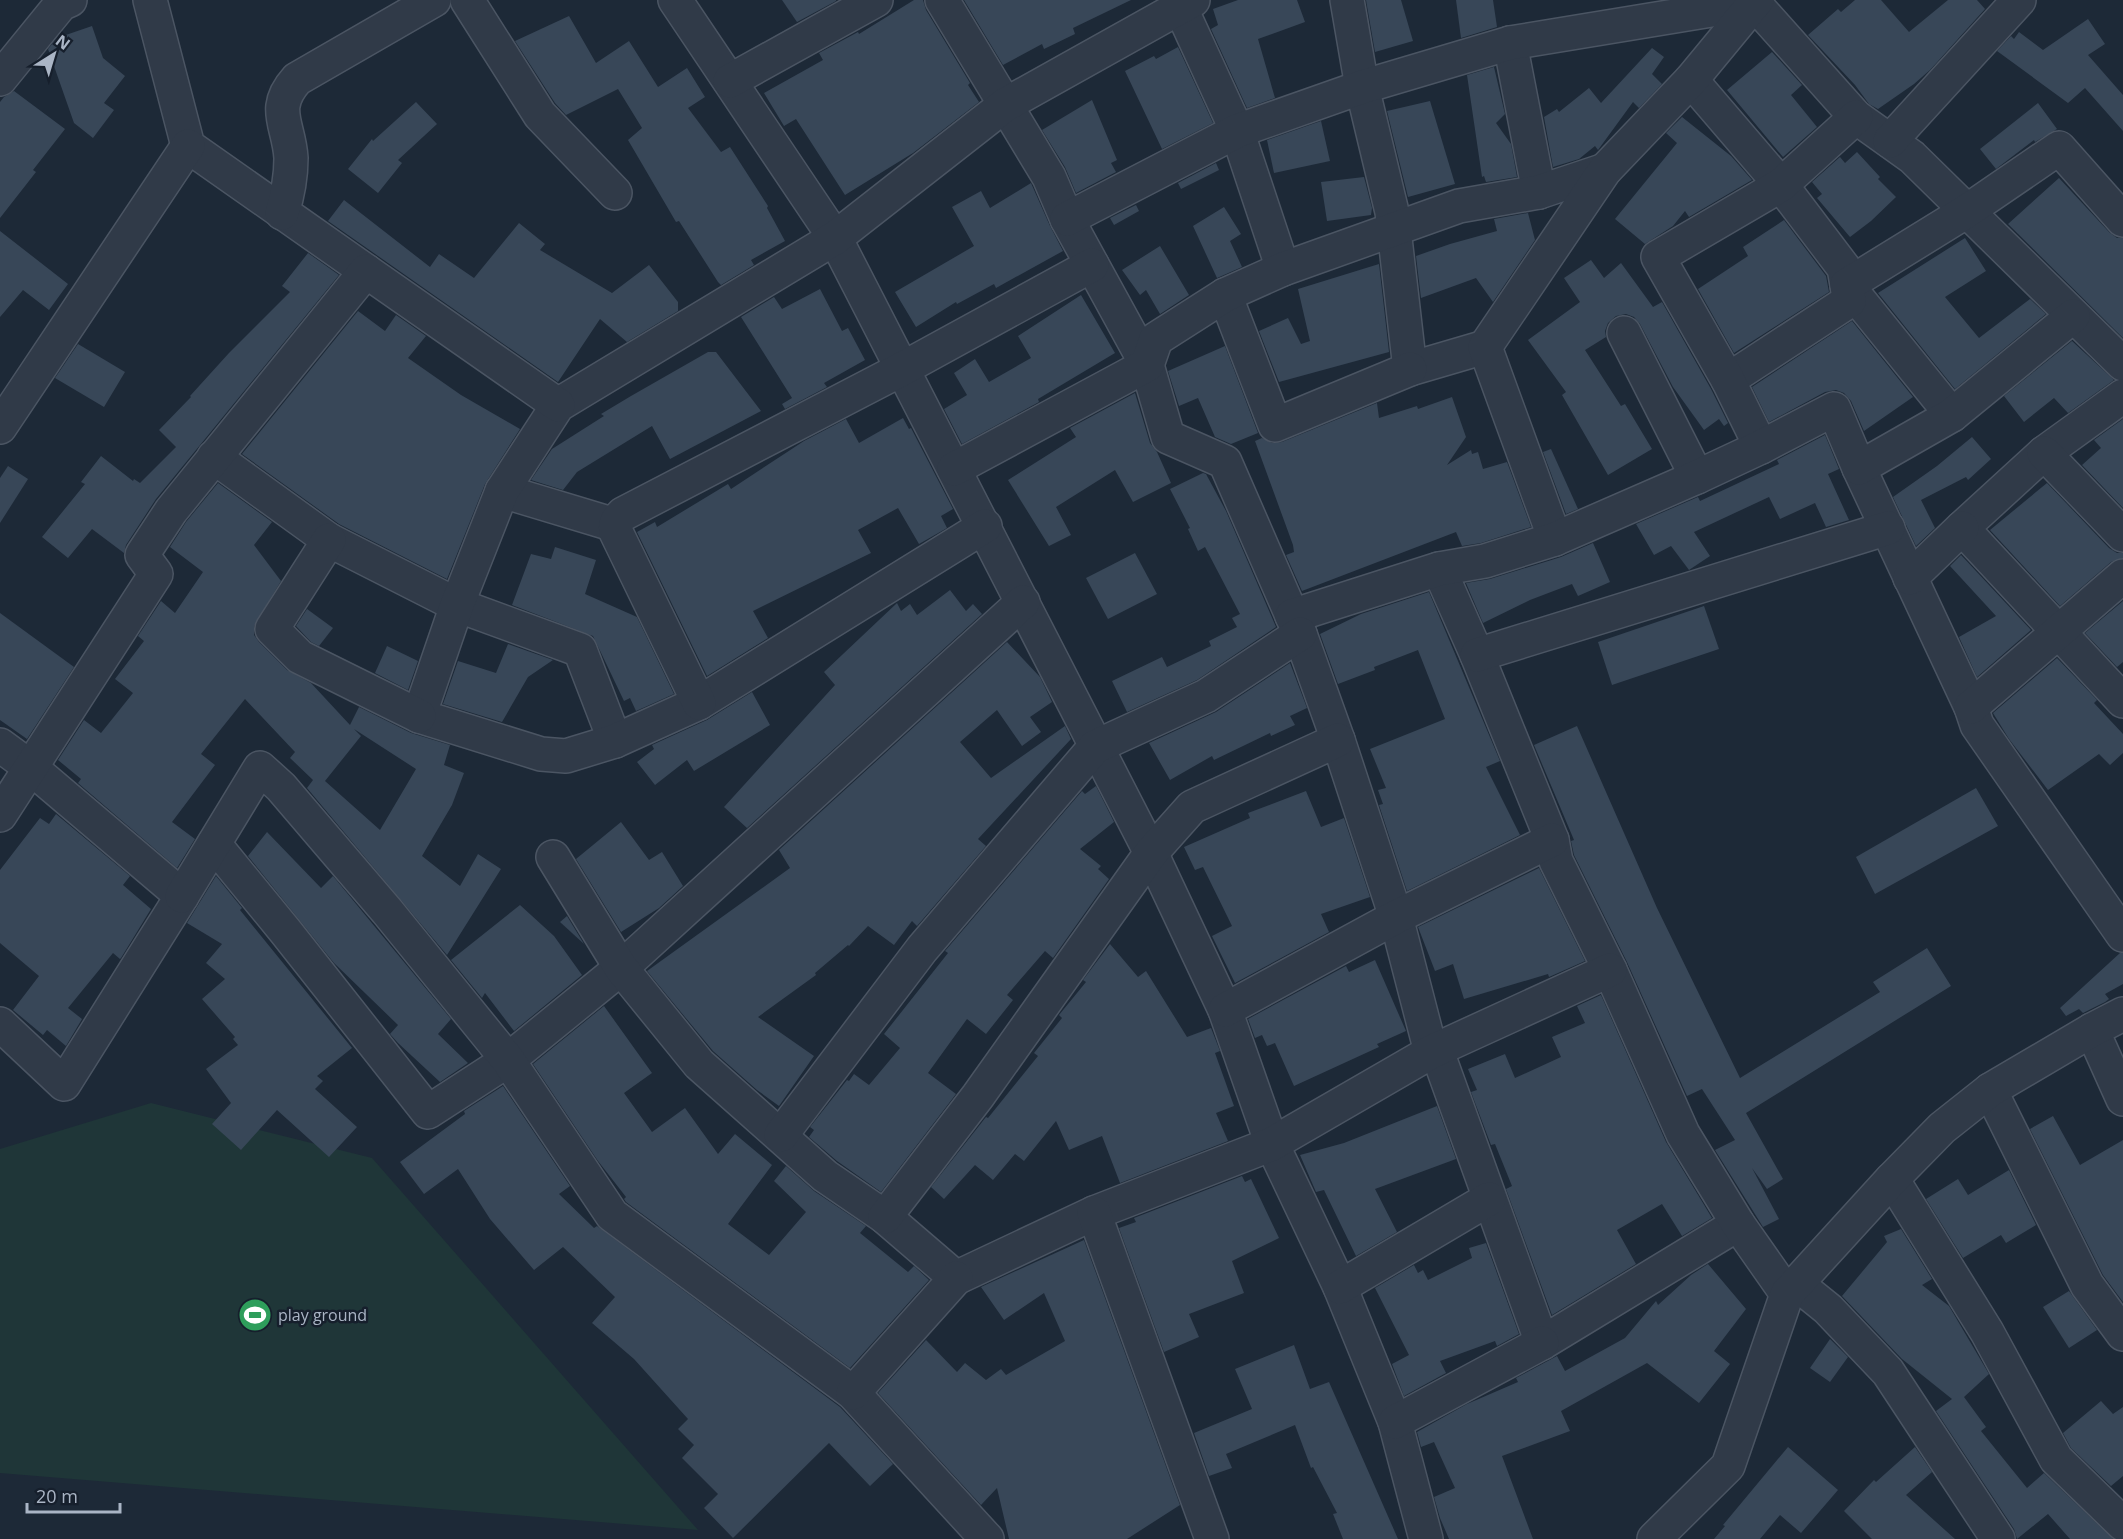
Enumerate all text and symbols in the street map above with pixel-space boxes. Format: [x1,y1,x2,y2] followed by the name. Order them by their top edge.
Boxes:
[24,24,84,84] north arrow
[51,29,75,55] text: N
[237,1297,273,1333] sports icon: play ground
[278,1304,367,1326] place label: play ground
[27,1476,120,1514] scale bar
[36,1484,78,1508] text: 20 m

